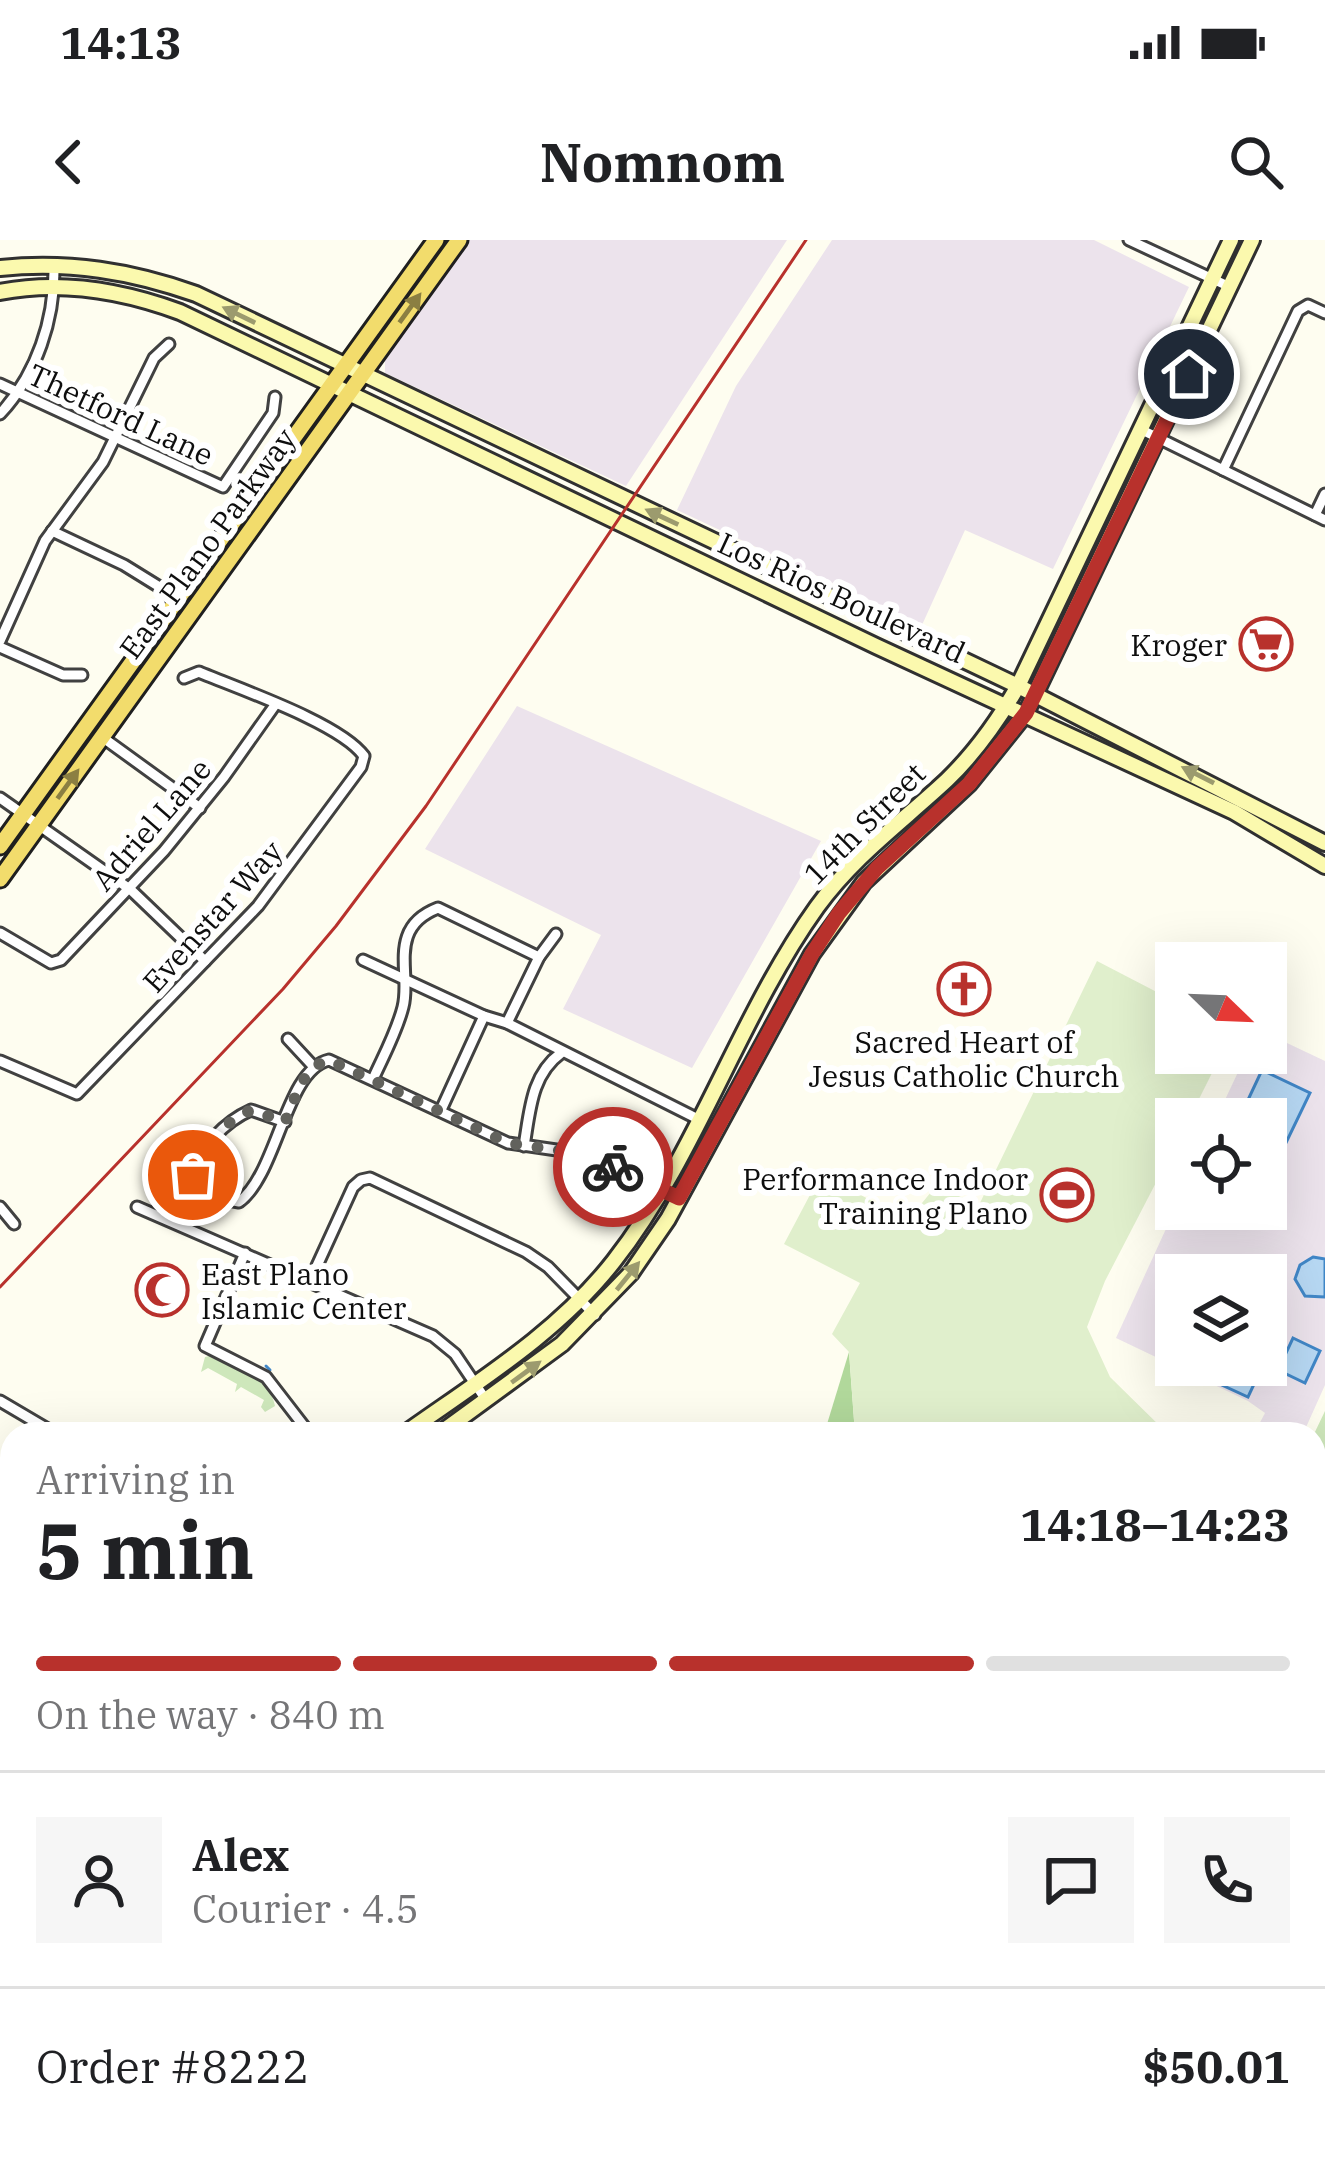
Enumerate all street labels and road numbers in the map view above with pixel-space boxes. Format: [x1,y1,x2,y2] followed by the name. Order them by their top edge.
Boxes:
[22,354,220,474] street label: Thetford Lane
[110,420,304,666] street label: East Plano Parkway
[712,523,972,671] street label: Los Rios Boulevard
[83,750,219,898] street label: Adriel Lane
[795,754,933,892] street label: 14th Street
[134,832,290,1000] street label: Evenstar Way

